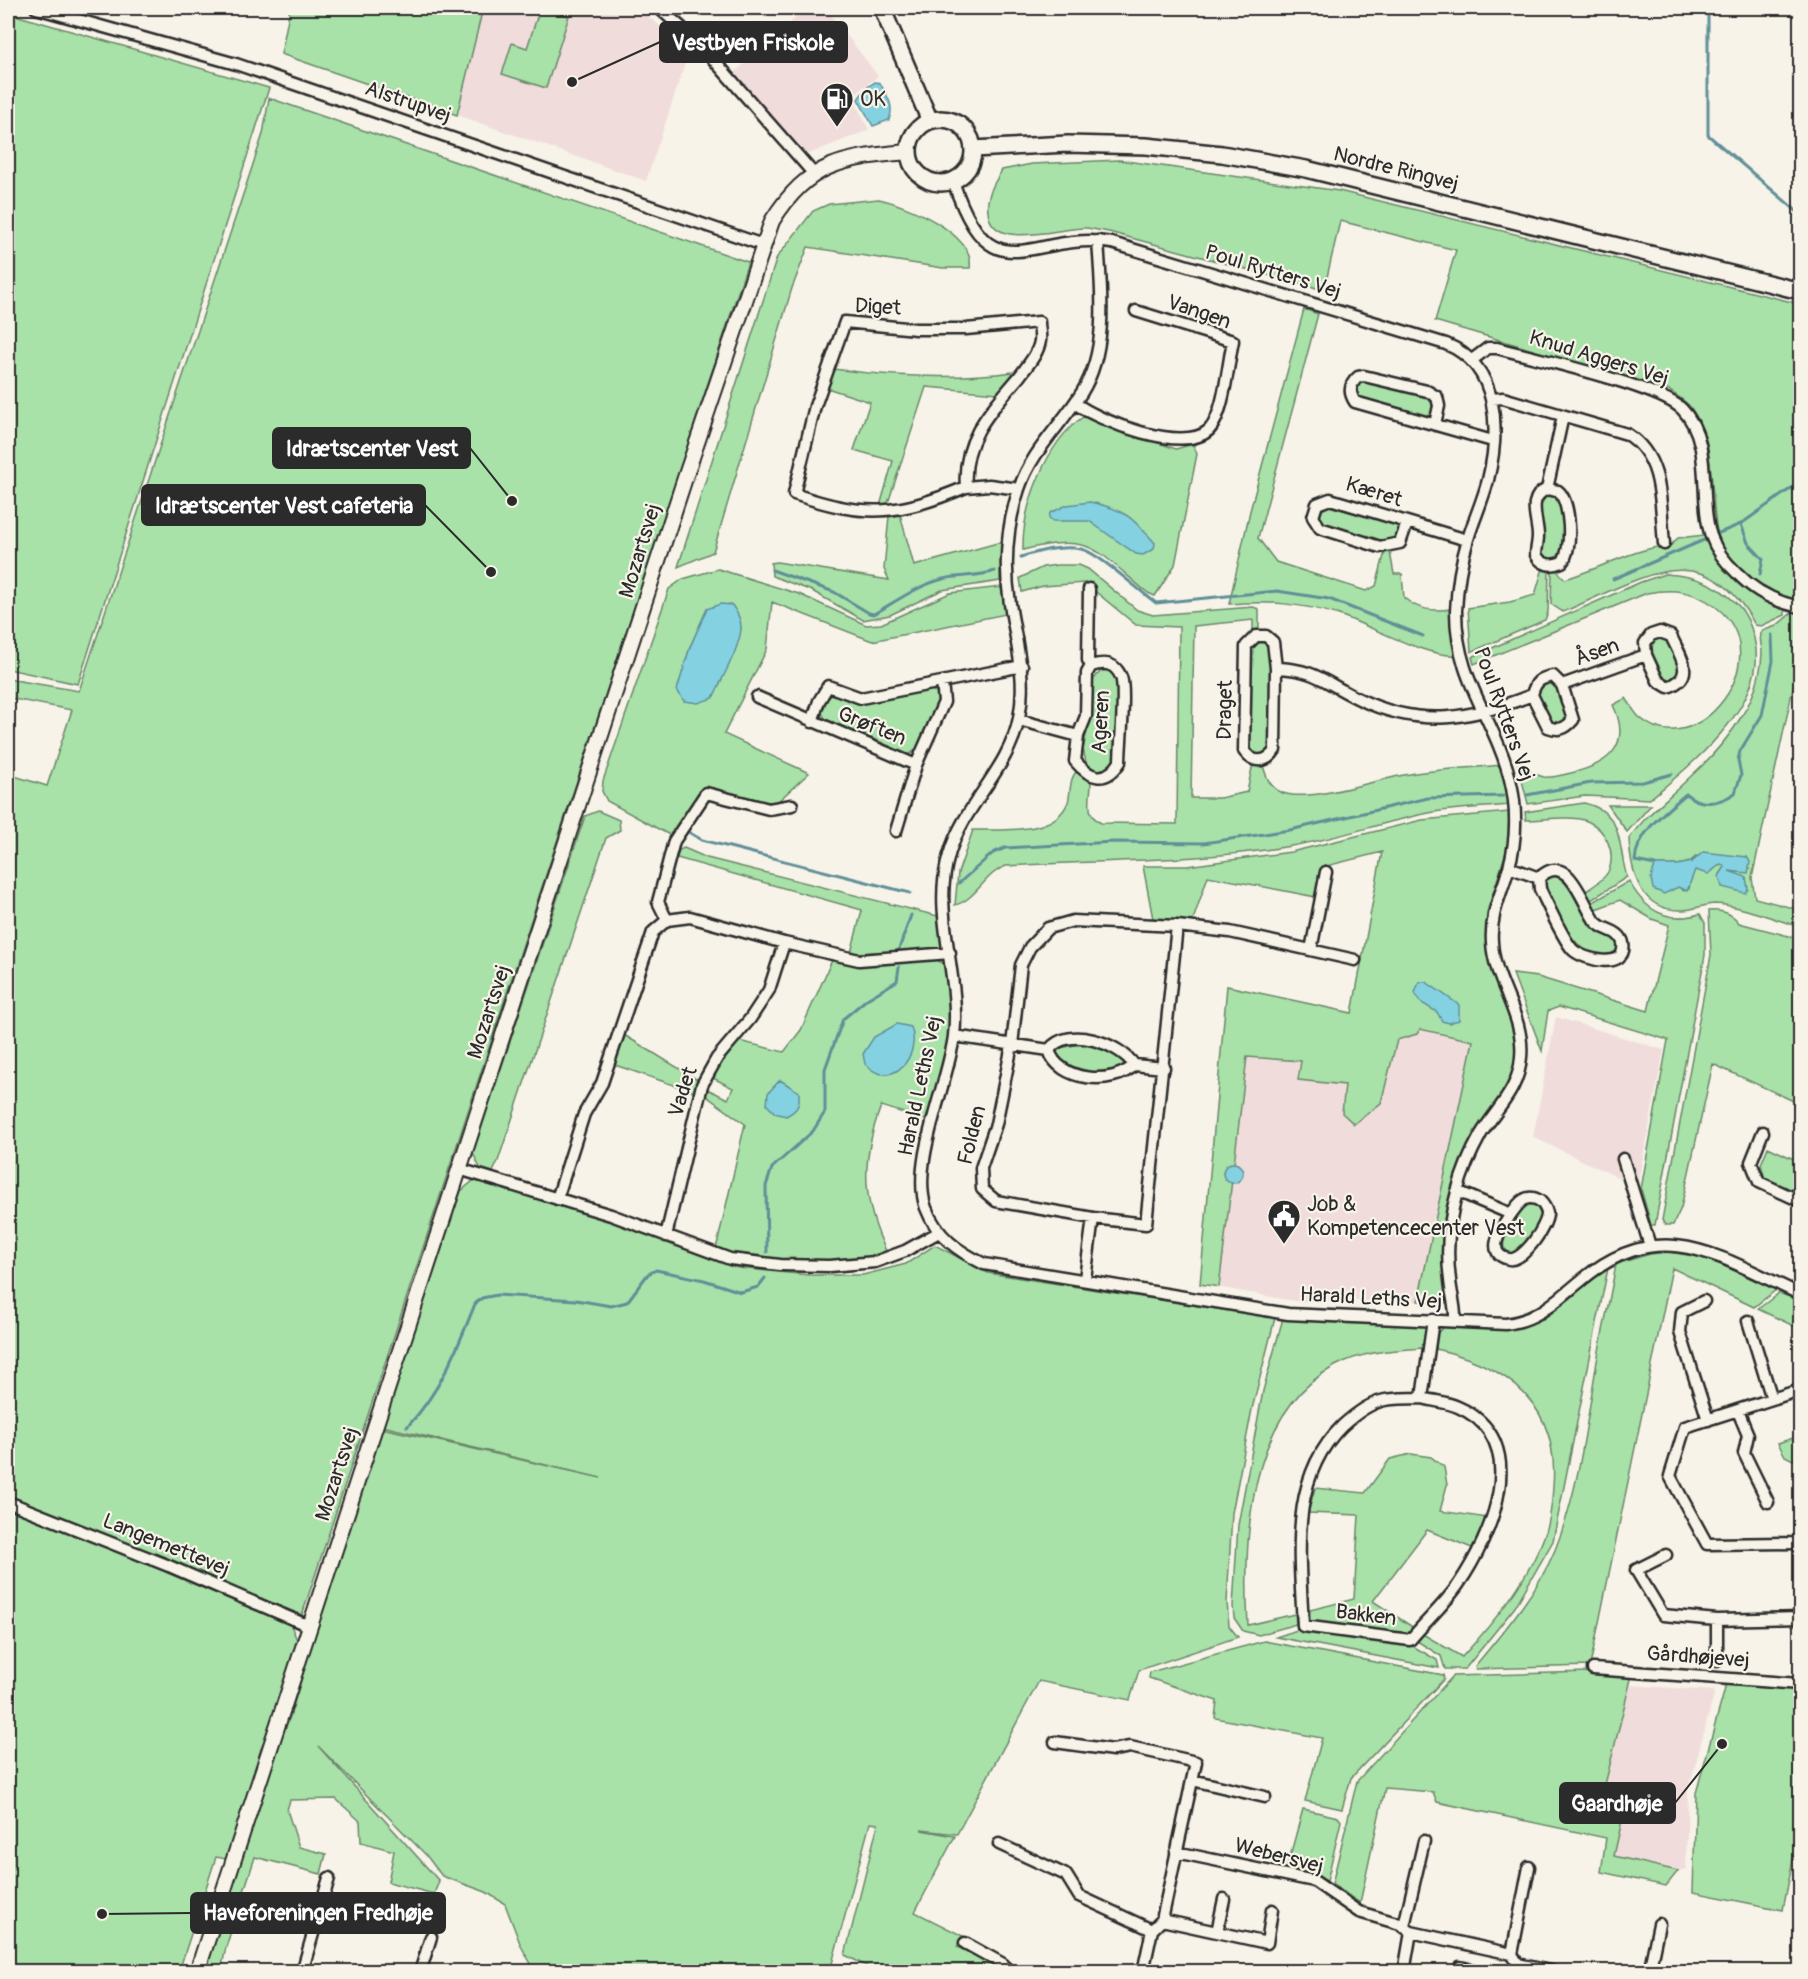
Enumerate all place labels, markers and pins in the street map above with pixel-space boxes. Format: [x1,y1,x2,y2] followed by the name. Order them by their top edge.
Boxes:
[660,22,847,62] callout: Vestbyen Friskole
[819,81,855,128] fuel station icon: OK
[860,86,886,113] place label: OK
[273,428,470,468] callout: Idrætscenter Vest
[142,485,425,525] callout: Idrætscenter Vest cafeteria
[1307,1191,1525,1242] place label: Job & Kompetencecenter Vest
[1266,1198,1302,1245] public building icon: Job & Kompetencecenter Vest
[1560,1783,1675,1823] callout: Gaardhøje
[191,1893,445,1933] callout: Haveforeningen Fredhøje

